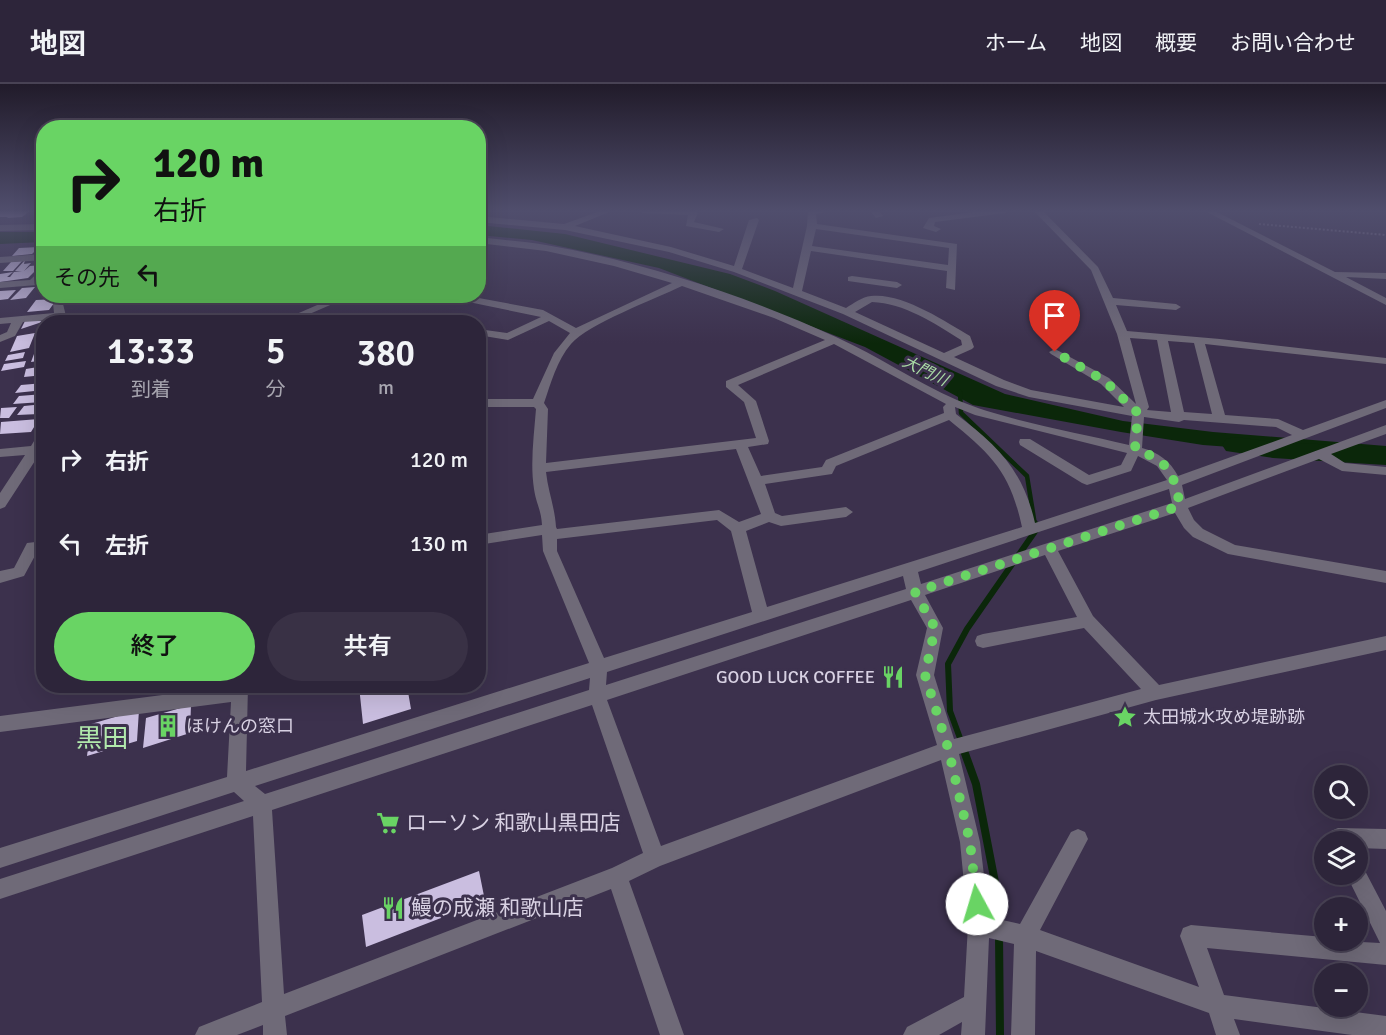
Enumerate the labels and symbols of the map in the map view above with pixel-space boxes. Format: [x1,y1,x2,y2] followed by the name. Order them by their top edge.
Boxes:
[1029,290,1080,352] pin
[899,351,953,391] water label: 大門川
[880,664,906,690] restaurant icon: GOOD LUCK COFFEE
[716,666,875,688] place label: GOOD LUCK COFFEE
[1112,704,1138,730] place icon: 太田城水攻め堤跡跡
[1143,706,1305,728] place label: 太田城水攻め堤跡跡
[155,713,181,739] building icon: ほけんの窓口
[186,715,294,737] place label: ほけんの窓口
[76,723,128,755] district label: 黒田
[375,810,401,836] supermarket icon: ローソン 和歌山黒田店
[406,810,621,836] place label: ローソン 和歌山黒田店
[945,872,1009,936] position arrow
[380,895,406,921] restaurant icon: 鰻の成瀬 和歌山店
[411,895,584,921] place label: 鰻の成瀬 和歌山店

